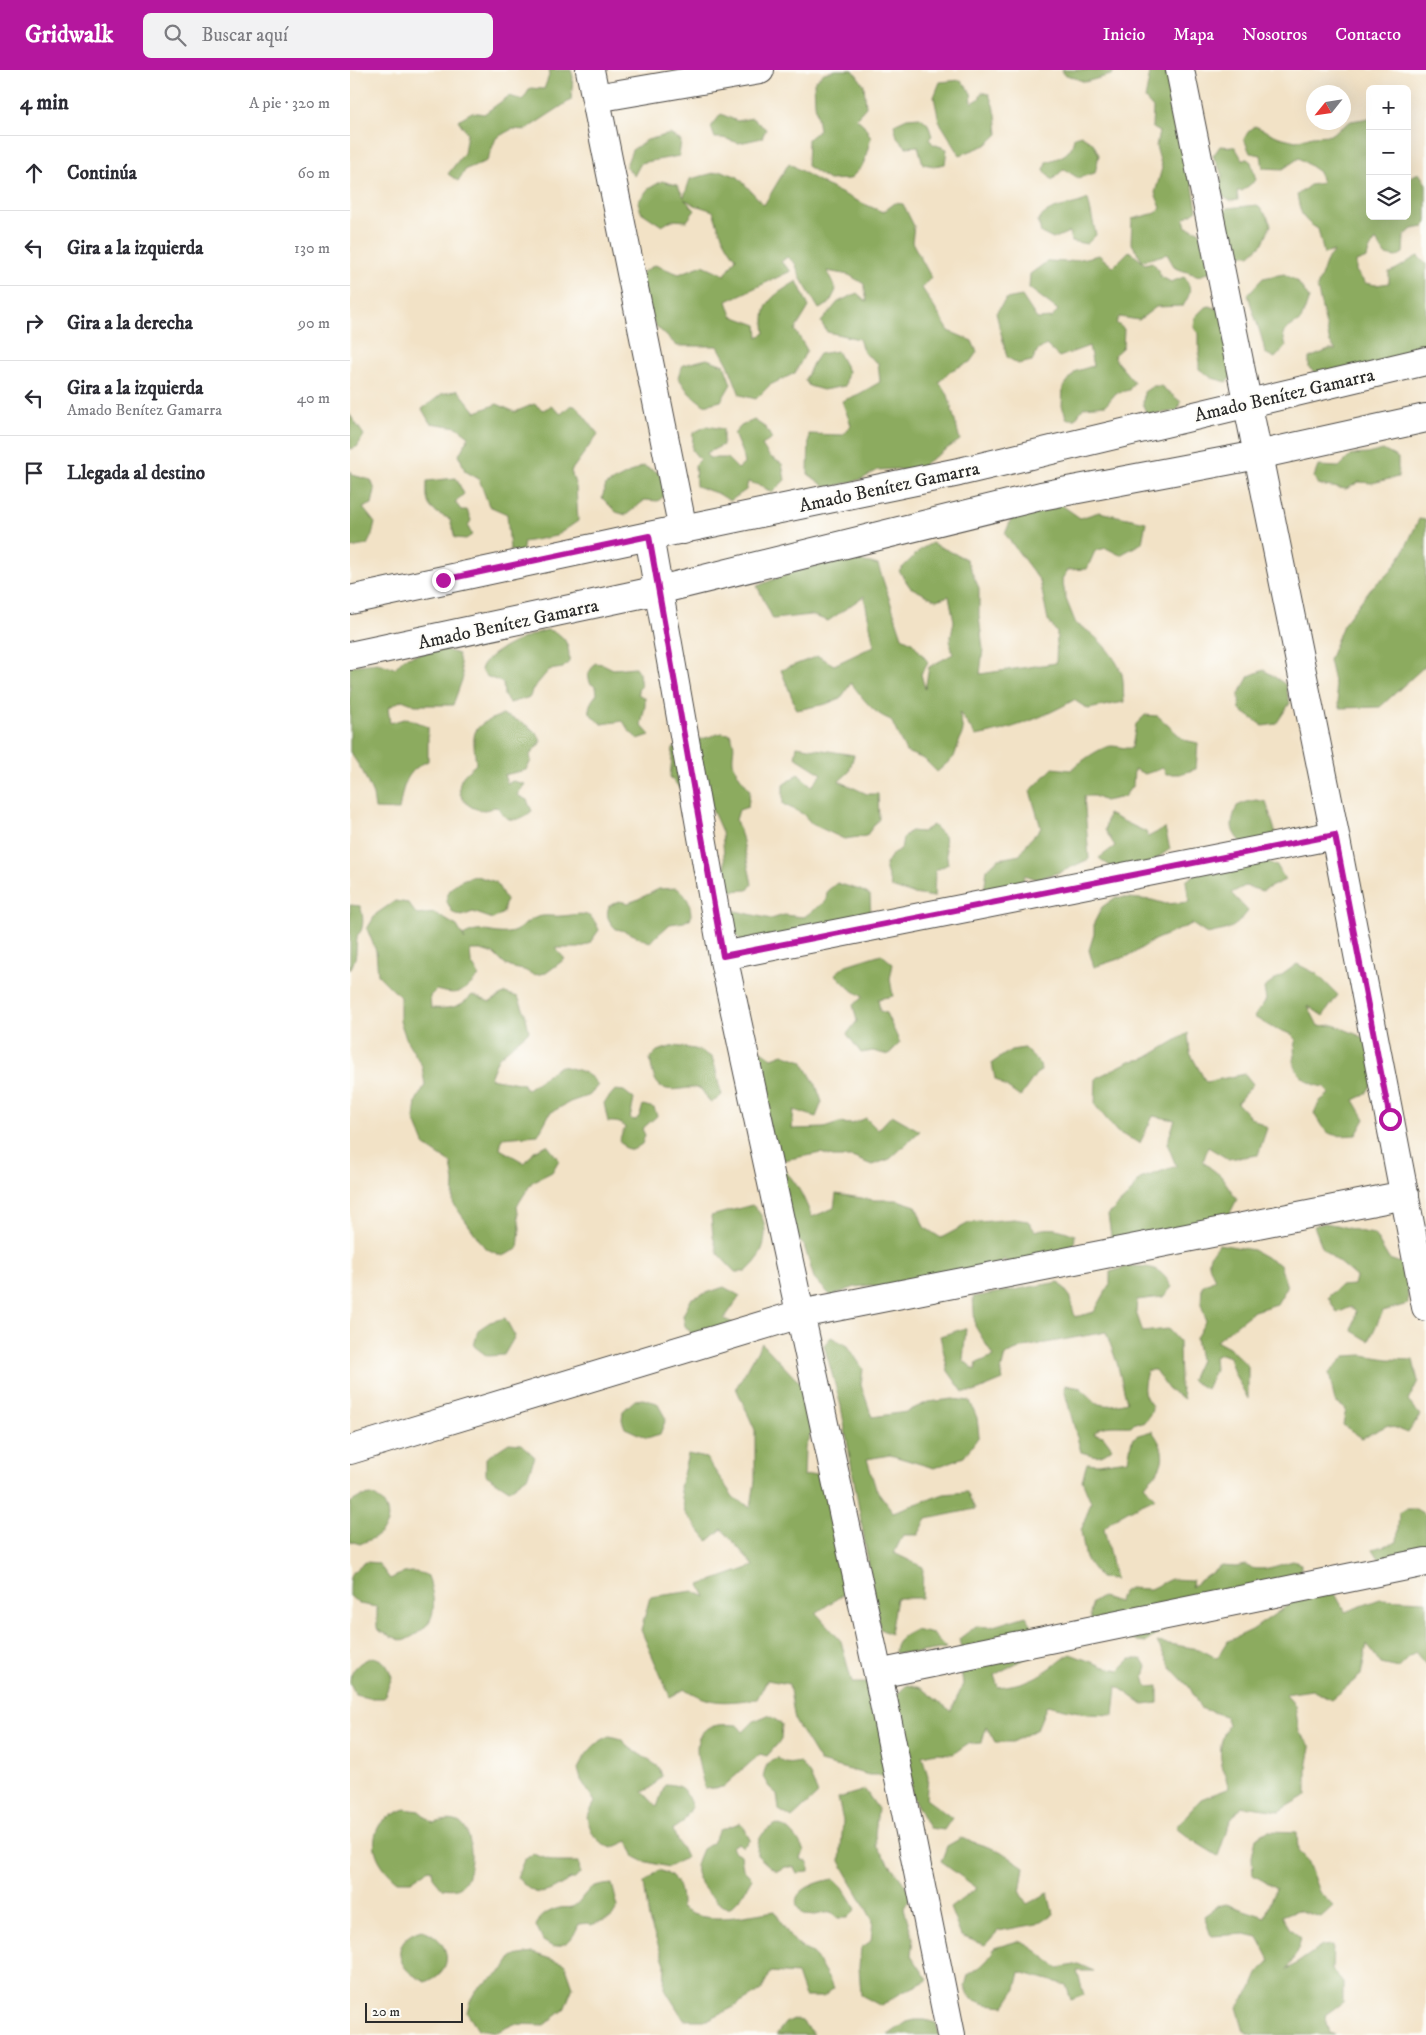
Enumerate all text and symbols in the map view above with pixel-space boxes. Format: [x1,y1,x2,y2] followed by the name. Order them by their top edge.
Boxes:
[143,13,493,58] search box
[25,20,113,50] text: Gridwalk
[161,21,189,49] icon: search
[201,24,288,47] text: Buscar aquí
[1103,24,1145,46] text: Inicio
[1173,24,1214,46] text: Mapa
[1242,24,1307,46] text: Nosotros
[1335,24,1401,46] text: Contacto
[1306,85,1351,130] north arrow
[1366,85,1411,220] map controls
[1366,85,1411,130] button: +
[20,90,69,116] text: 4 min
[249,93,330,113] text: A pie · 320 m
[1366,130,1411,175] button: −
[20,159,48,187] icon: ahead
[67,162,137,185] text: Continúa
[298,163,330,183] text: 60 m
[1366,175,1411,220] button: layers
[20,234,48,262] icon: left
[67,237,203,260] text: Gira a la izquierda
[294,238,330,258] text: 130 m
[20,309,48,337] icon: right
[67,312,193,335] text: Gira a la derecha
[298,313,330,333] text: 90 m
[1192,364,1377,427] street label: Amado Benítez Gamarra
[67,377,203,400] text: Gira a la izquierda
[20,384,48,412] icon: left
[297,388,330,408] text: 40 m
[67,400,222,420] text: Amado Benítez Gamarra
[797,457,982,518] street label: Amado Benítez Gamarra
[20,459,48,487] icon: arrive
[67,462,205,485] text: Llegada al destino
[432,569,455,592] route end
[416,594,601,655] street label: Amado Benítez Gamarra
[1379,1108,1402,1131] route start
[365,2000,462,2023] scale bar
[372,2003,400,2021] text: 20 m

